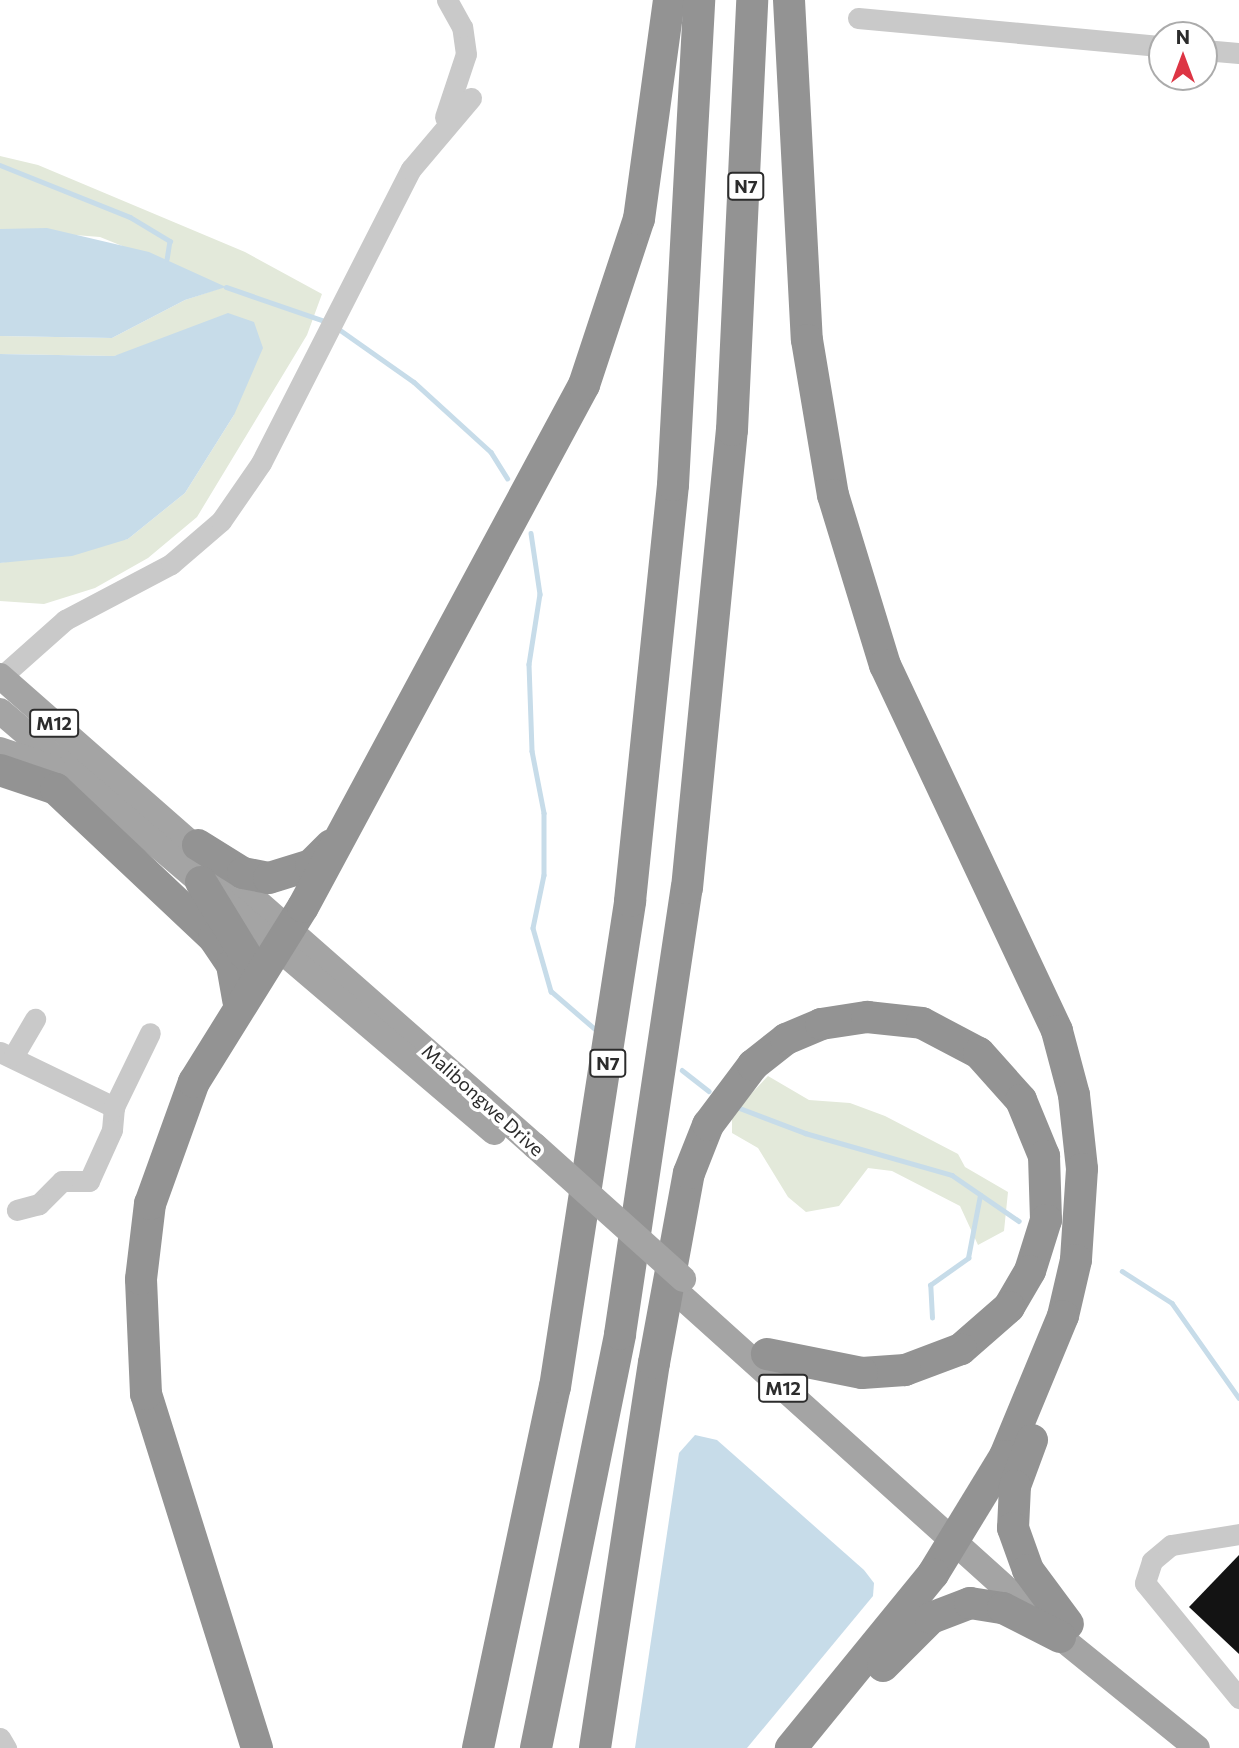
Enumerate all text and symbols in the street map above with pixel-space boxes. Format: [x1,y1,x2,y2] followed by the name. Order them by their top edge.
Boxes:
[1148,21,1218,91] north arrow
[1176,25,1190,48] text: N
[727,172,765,201] road number: N7
[28,708,80,738] road number: M12
[417,1039,549,1161] street label: Malibongwe Drive
[589,1048,627,1078] road number: N7
[757,1373,809,1402] road number: M12

